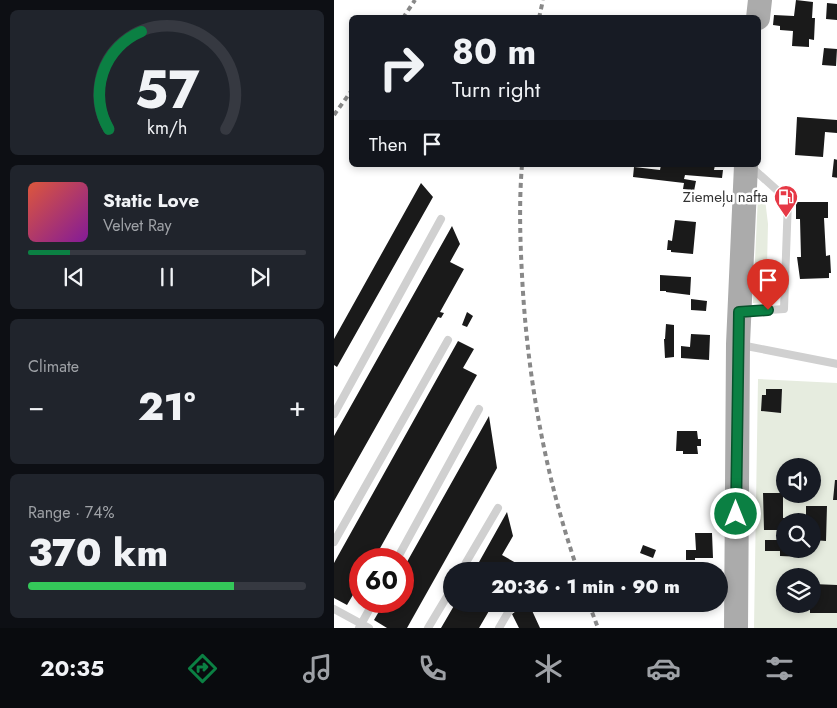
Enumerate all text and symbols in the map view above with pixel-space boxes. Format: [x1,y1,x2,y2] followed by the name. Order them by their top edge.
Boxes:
[452,27,536,77] text: 80 m
[369,35,434,100] icon: right
[135,52,200,128] text: 57
[452,73,540,105] text: Turn right
[147,115,187,141] text: km/h
[418,130,446,158] icon: arrive
[369,131,408,158] text: Then
[773,184,799,218] fuel station icon: Ziemeļu nafta
[683,186,768,208] place label: Ziemeļu nafta
[103,187,199,214] text: Static Love
[103,214,172,237] text: Velvet Ray
[747,259,789,310] pin
[60,263,88,291] icon: previous
[153,263,181,291] icon: pause
[246,263,274,291] icon: next
[754,266,782,294] icon: arrive
[28,355,79,378] text: Climate
[138,379,195,434] text: 21°
[28,386,45,427] text: −
[289,386,306,427] text: +
[776,458,821,613] map controls
[776,458,821,503] button: sound
[709,487,761,539] position arrow
[28,501,115,524] text: Range · 74%
[776,513,821,558] button: search
[28,525,168,580] text: 370 km
[349,548,414,613] speed limit sign: 60
[776,568,821,613] button: layers
[491,573,680,600] text: 20:36 · 1 min · 90 m
[185,651,220,686] icon: directions
[300,651,335,686] icon: music
[415,651,450,686] icon: phone
[531,651,566,686] icon: climate
[646,651,681,686] icon: car
[762,651,797,686] icon: filters
[40,652,104,684] text: 20:35

